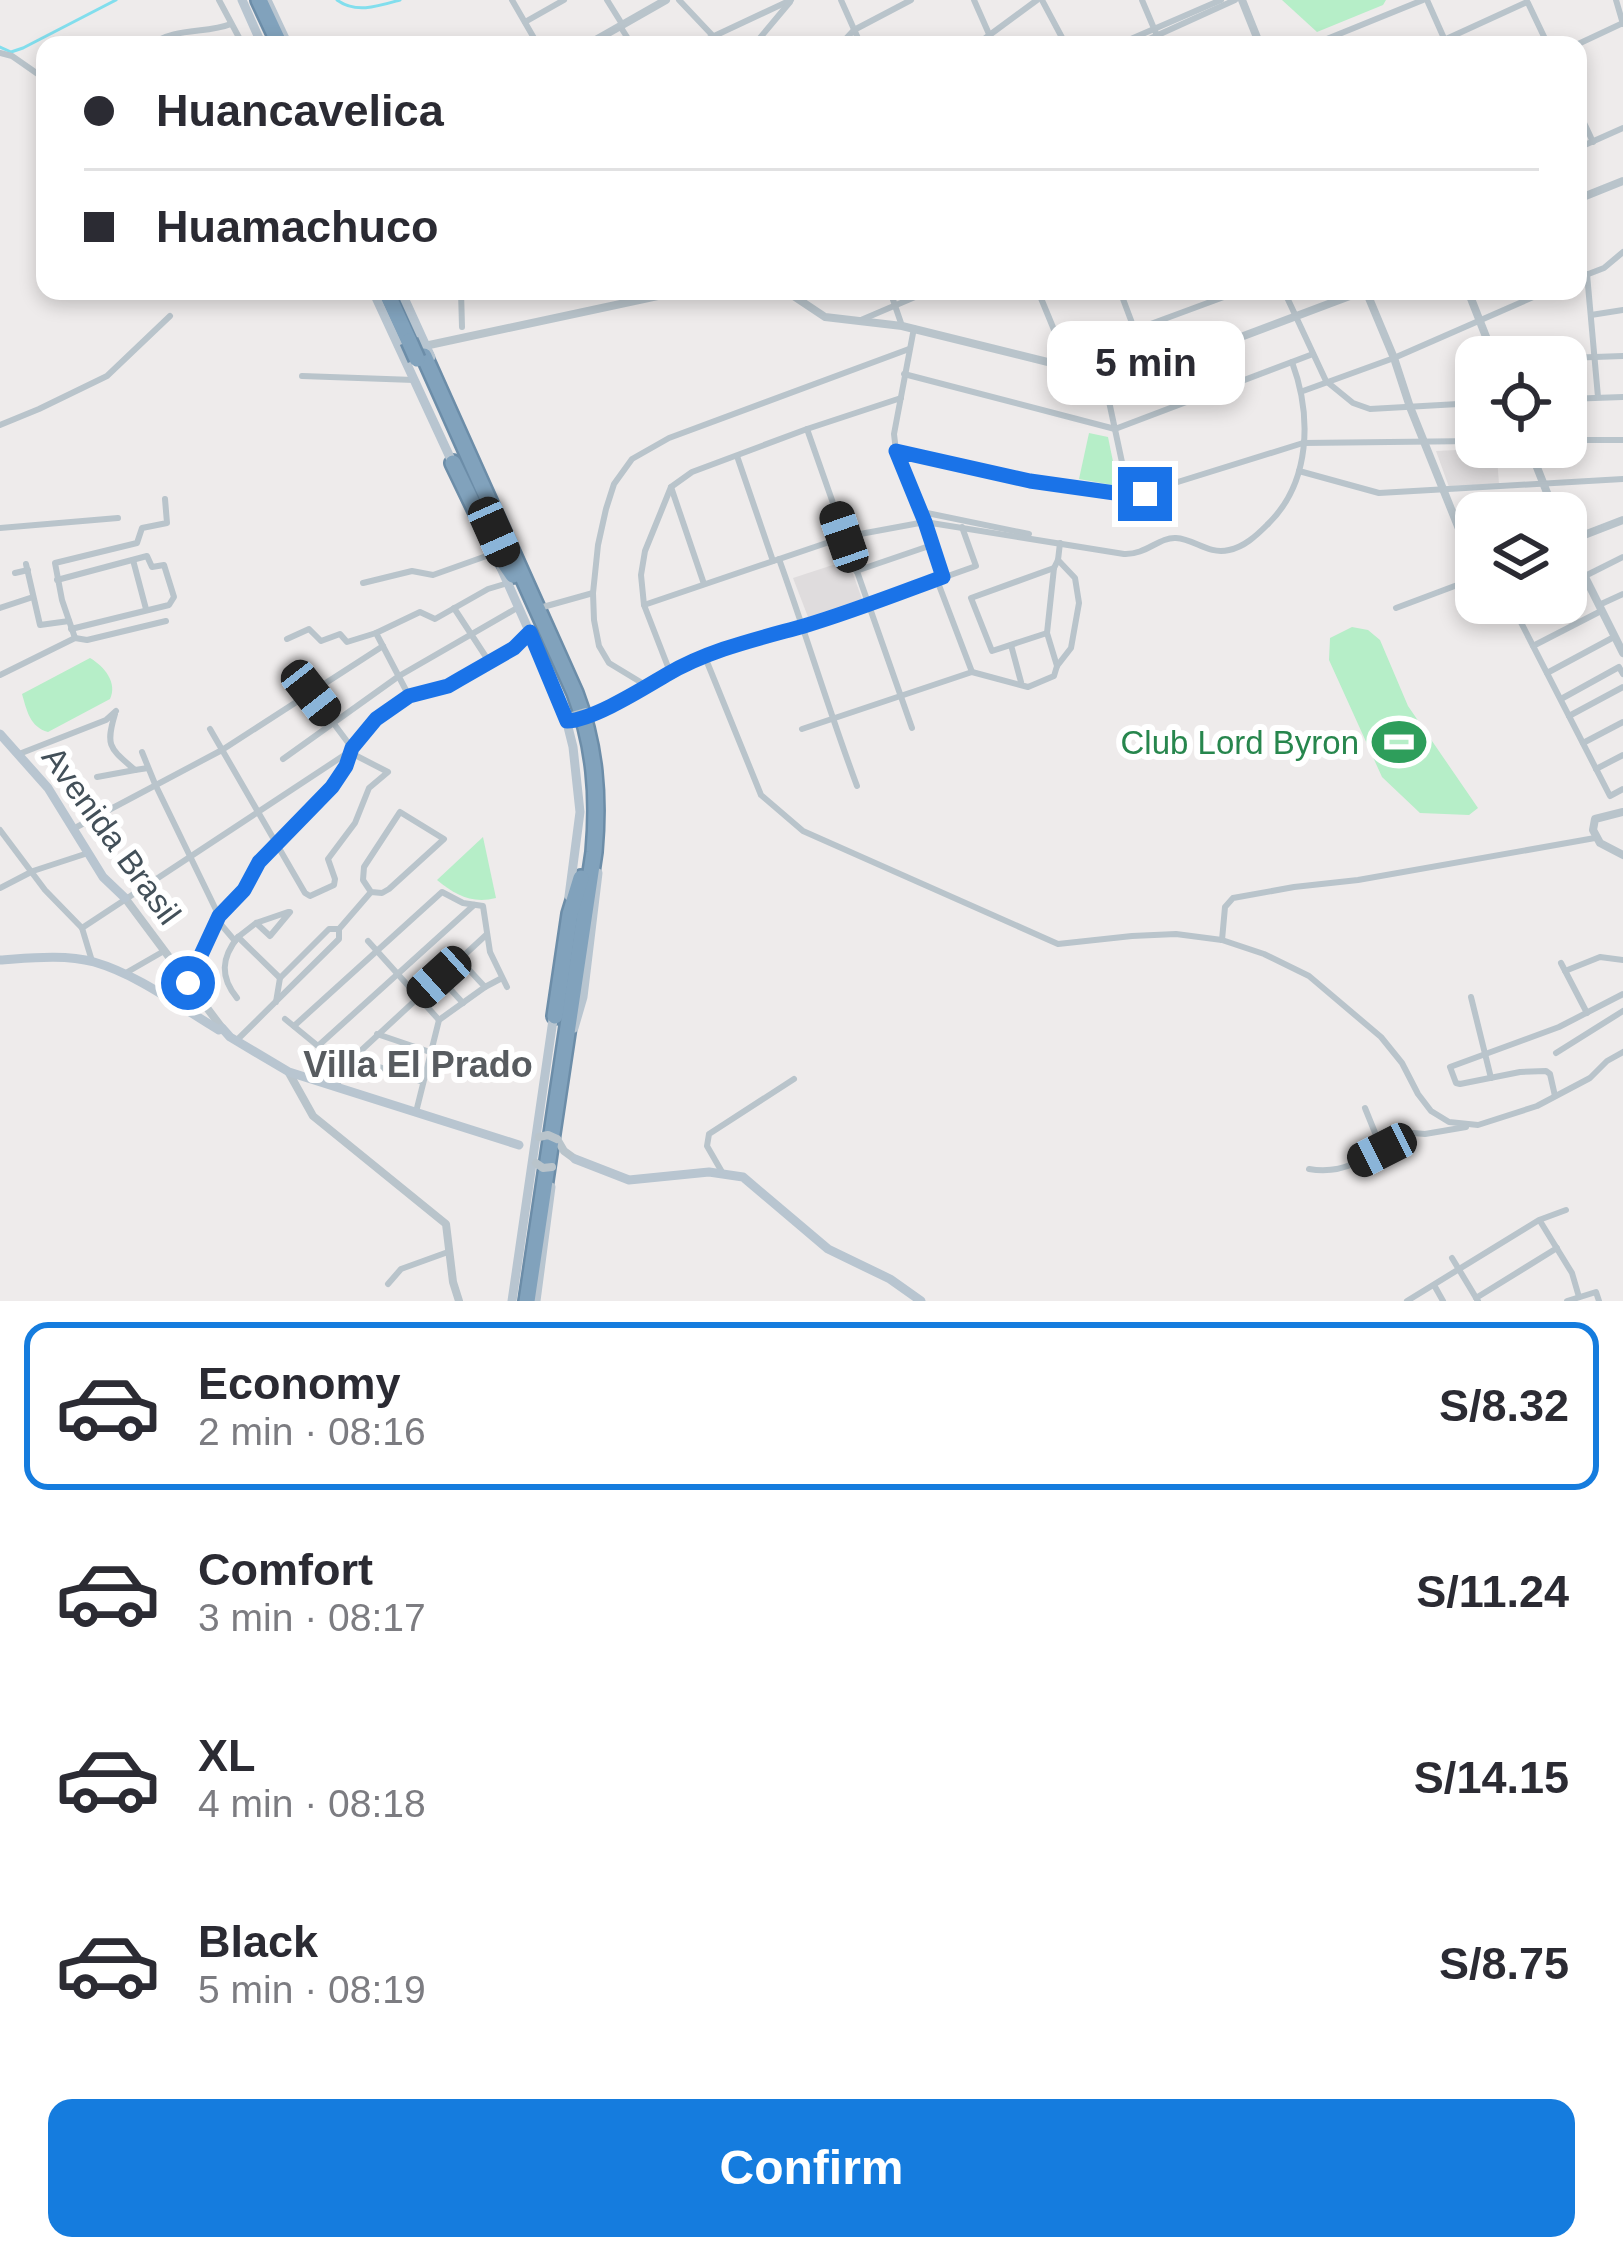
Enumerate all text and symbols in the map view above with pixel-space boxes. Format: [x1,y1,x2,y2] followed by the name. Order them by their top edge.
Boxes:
[156,85,444,136] text: Huancavelica
[156,201,439,252] text: Huamachuco
[1046,320,1244,404] callout: 5 min
[1455,336,1587,624] map controls
[1455,336,1587,468] button: locate
[1095,341,1197,384] text: 5 min
[1118,467,1172,521] route end
[463,492,525,572] car
[1455,492,1587,624] button: layers
[815,497,873,577] car
[275,654,347,732] car
[1370,713,1428,771] sports icon: Club Lord Byron
[1121,724,1359,761] place label: Club Lord Byron
[35,739,188,931] street label: Avenida Brasil
[400,940,478,1014] car
[161,956,215,1010] route start
[303,1044,533,1085] district label: Villa El Prado
[1342,1118,1422,1182] car
[54,1352,162,1460] icon: car
[198,1358,401,1409] text: Economy
[1439,1380,1569,1431] text: S/8.32
[198,1410,426,1453] text: 2 min · 08:16
[54,1538,162,1646] icon: car
[198,1544,373,1595] text: Comfort
[1416,1566,1569,1617] text: S/11.24
[198,1596,426,1639] text: 3 min · 08:17
[54,1724,162,1832] icon: car
[198,1730,256,1781] text: XL
[1414,1752,1569,1803] text: S/14.15
[198,1782,426,1825] text: 4 min · 08:18
[54,1910,162,2018] icon: car
[198,1916,318,1967] text: Black
[1439,1938,1569,1989] text: S/8.75
[198,1968,426,2011] text: 5 min · 08:19
[48,2099,1575,2237] button: Confirm

